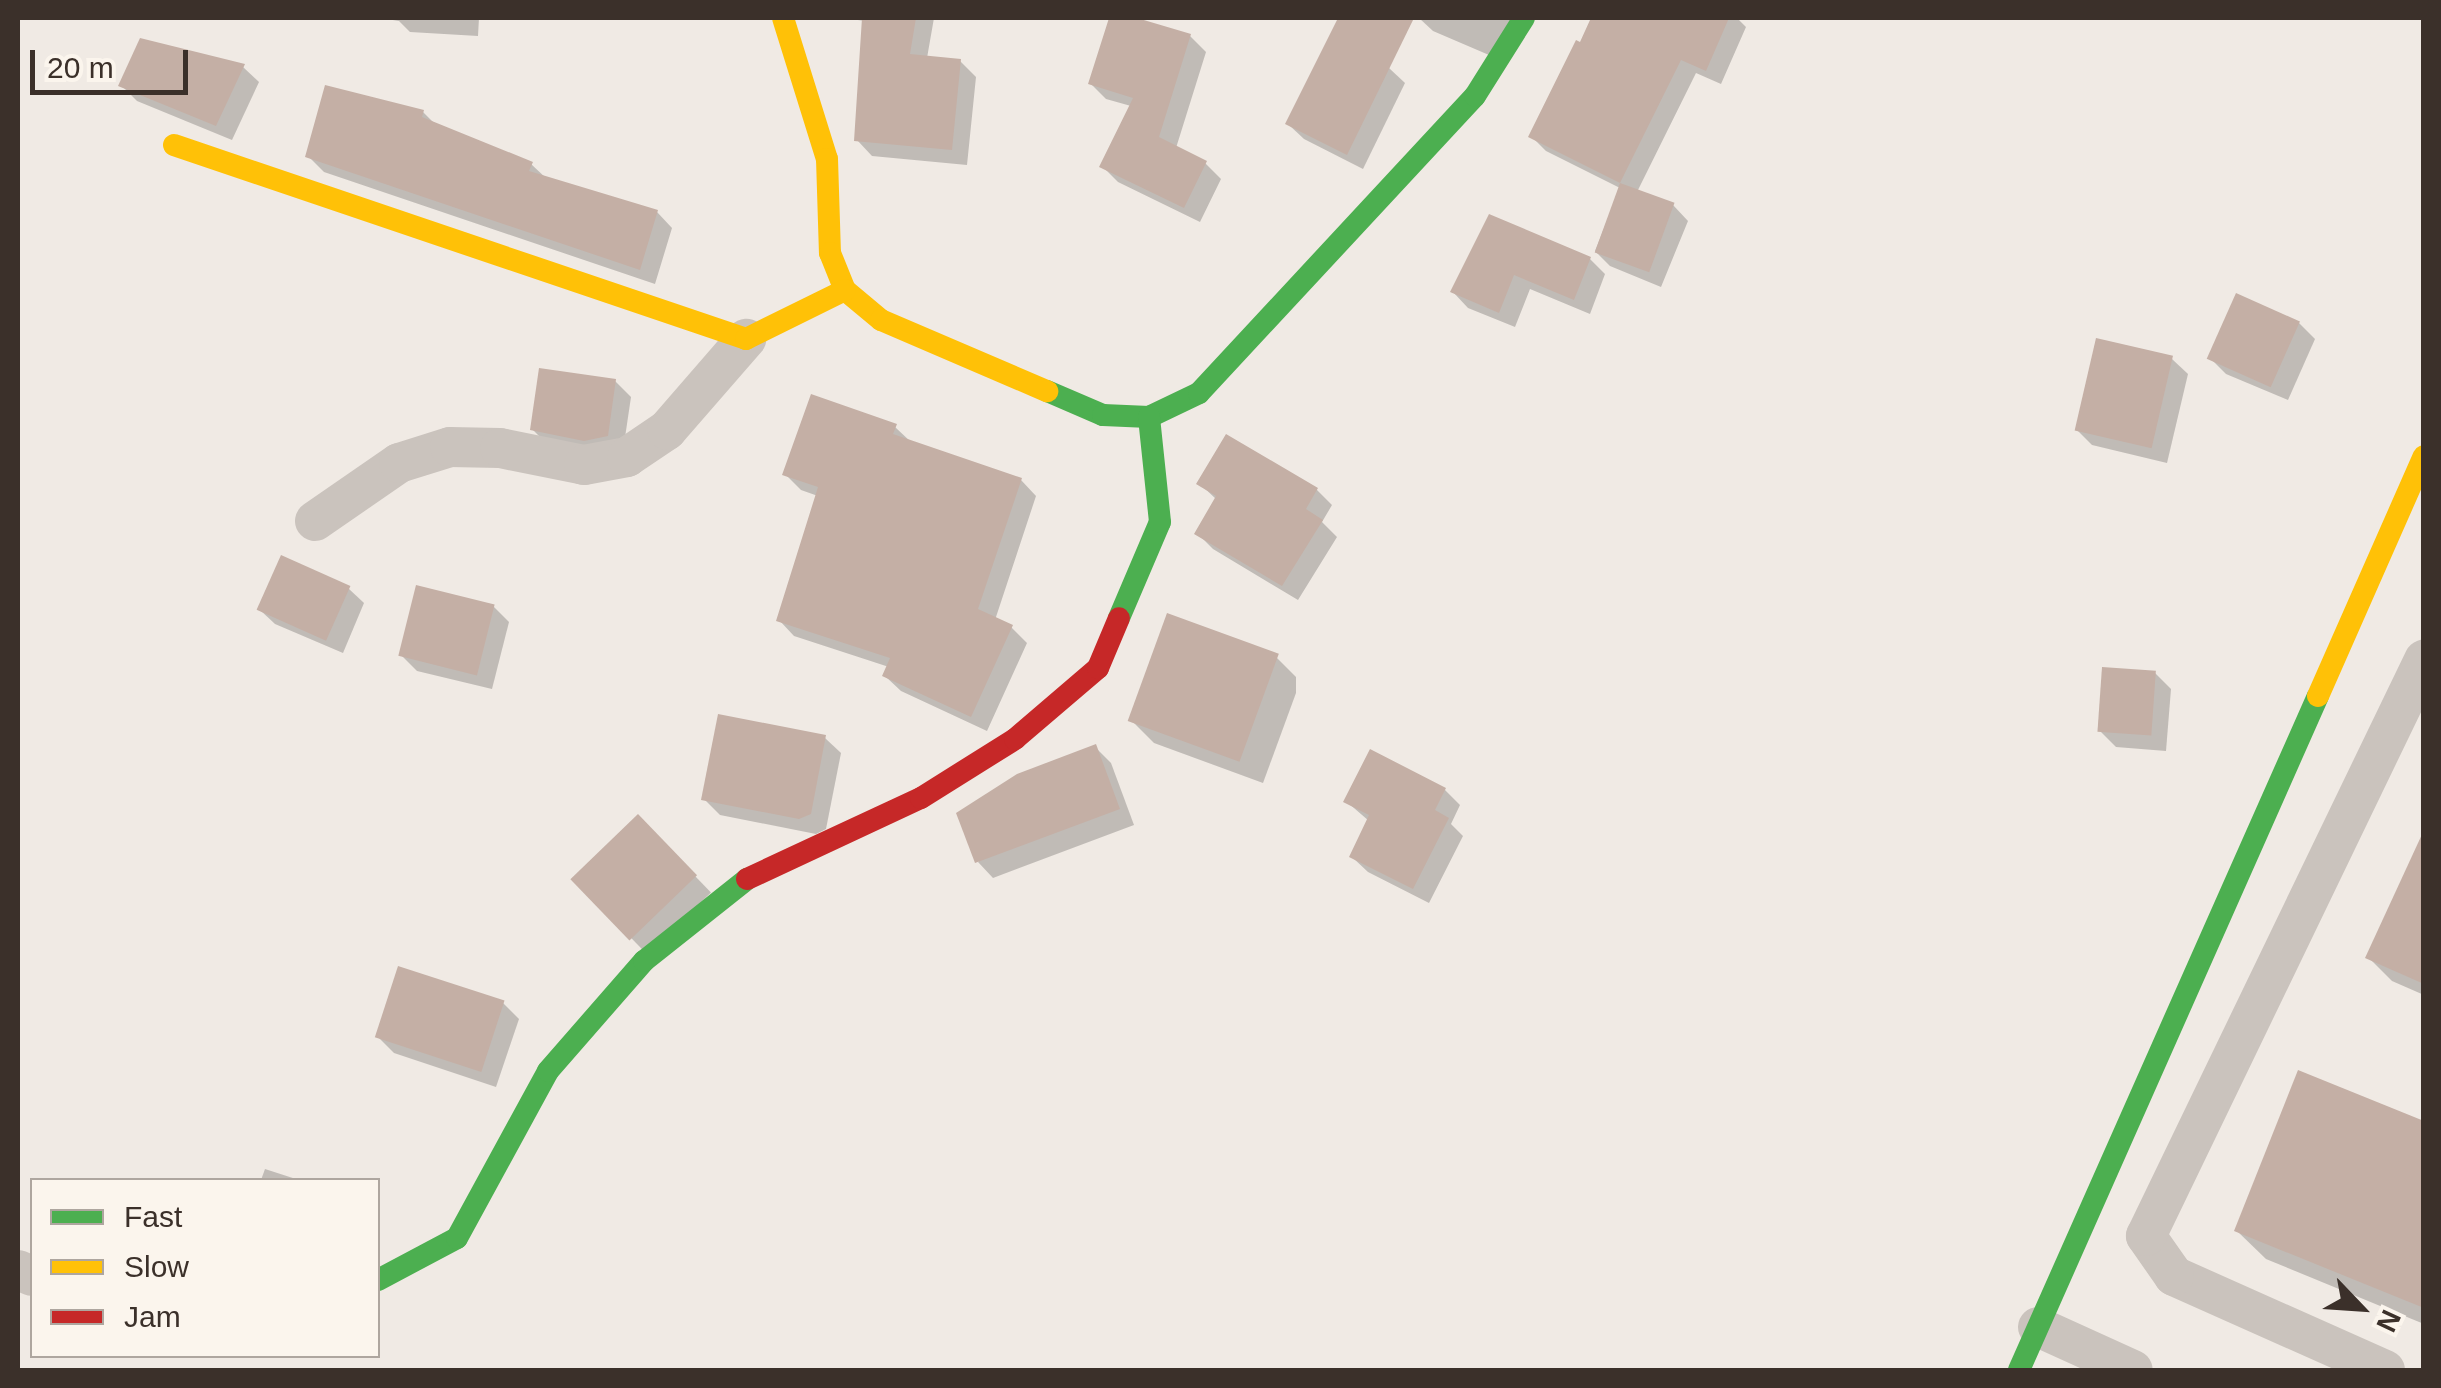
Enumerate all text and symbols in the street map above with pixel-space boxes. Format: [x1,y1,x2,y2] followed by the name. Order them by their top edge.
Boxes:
[35,30,192,92] scale bar
[47,51,114,84] text: 20 m
[30,1178,380,1358] legend
[124,1200,182,1233] text: Fast
[124,1250,189,1283] text: Slow
[2311,1258,2411,1358] north arrow
[124,1300,181,1333] text: Jam
[2370,1305,2407,1337] text: N

